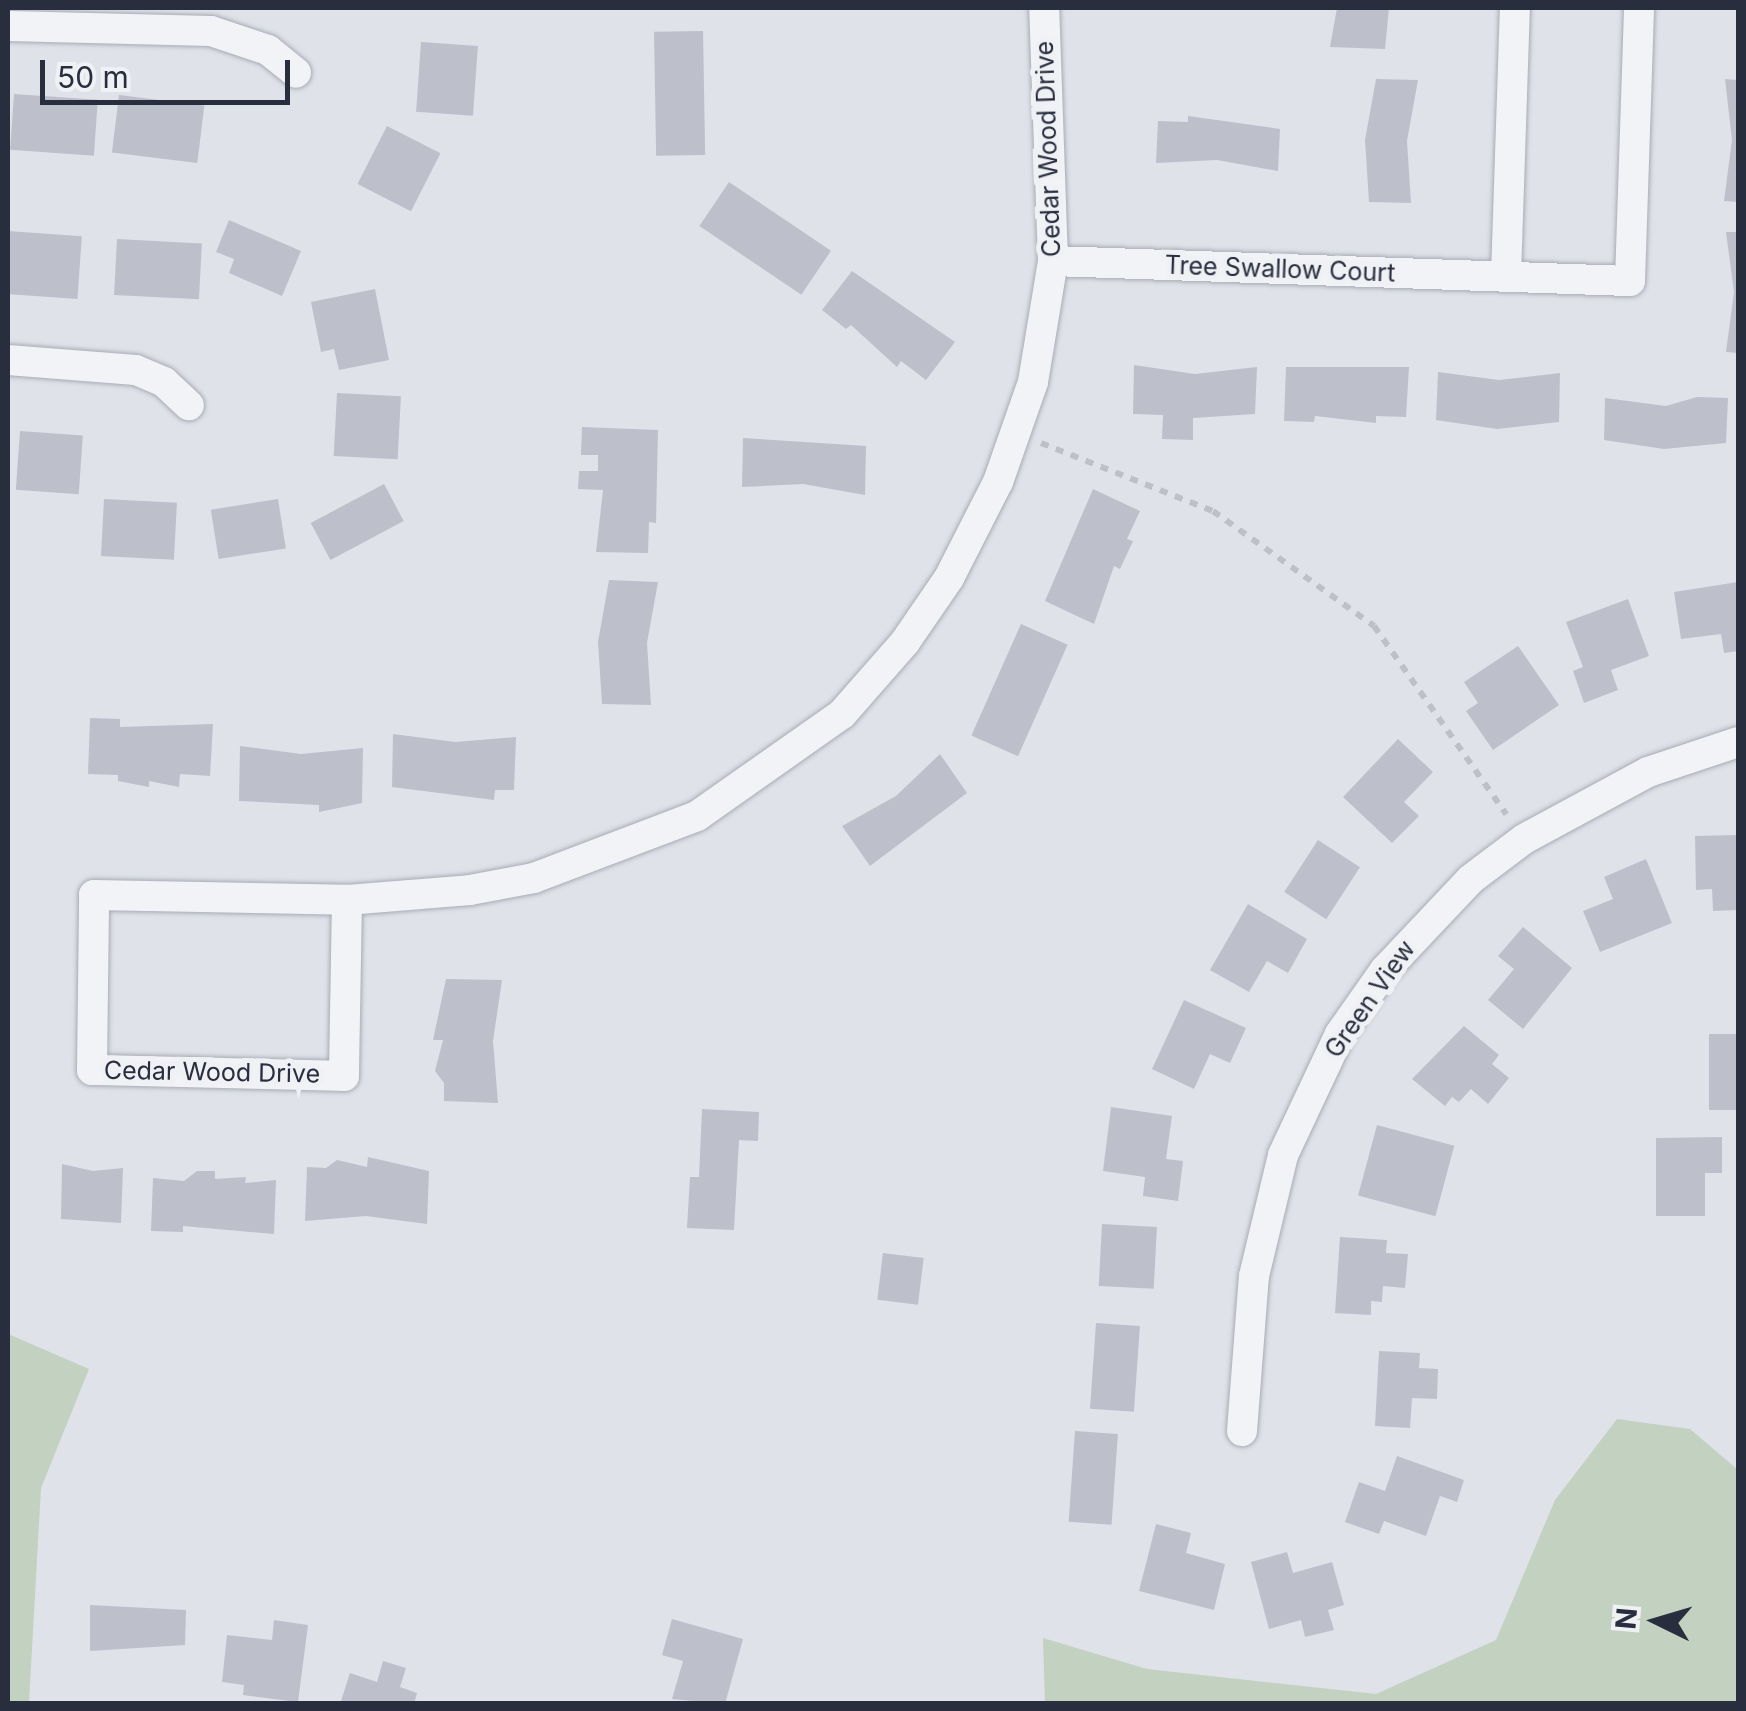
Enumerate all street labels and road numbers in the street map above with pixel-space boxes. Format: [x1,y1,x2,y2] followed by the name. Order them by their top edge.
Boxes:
[1029,40,1067,258] street label: Cedar Wood Drive
[1164,250,1396,288] street label: Tree Swallow Court
[1319,934,1421,1064] street label: Green View
[104,1055,320,1089] street label: Cedar Wood Drive

